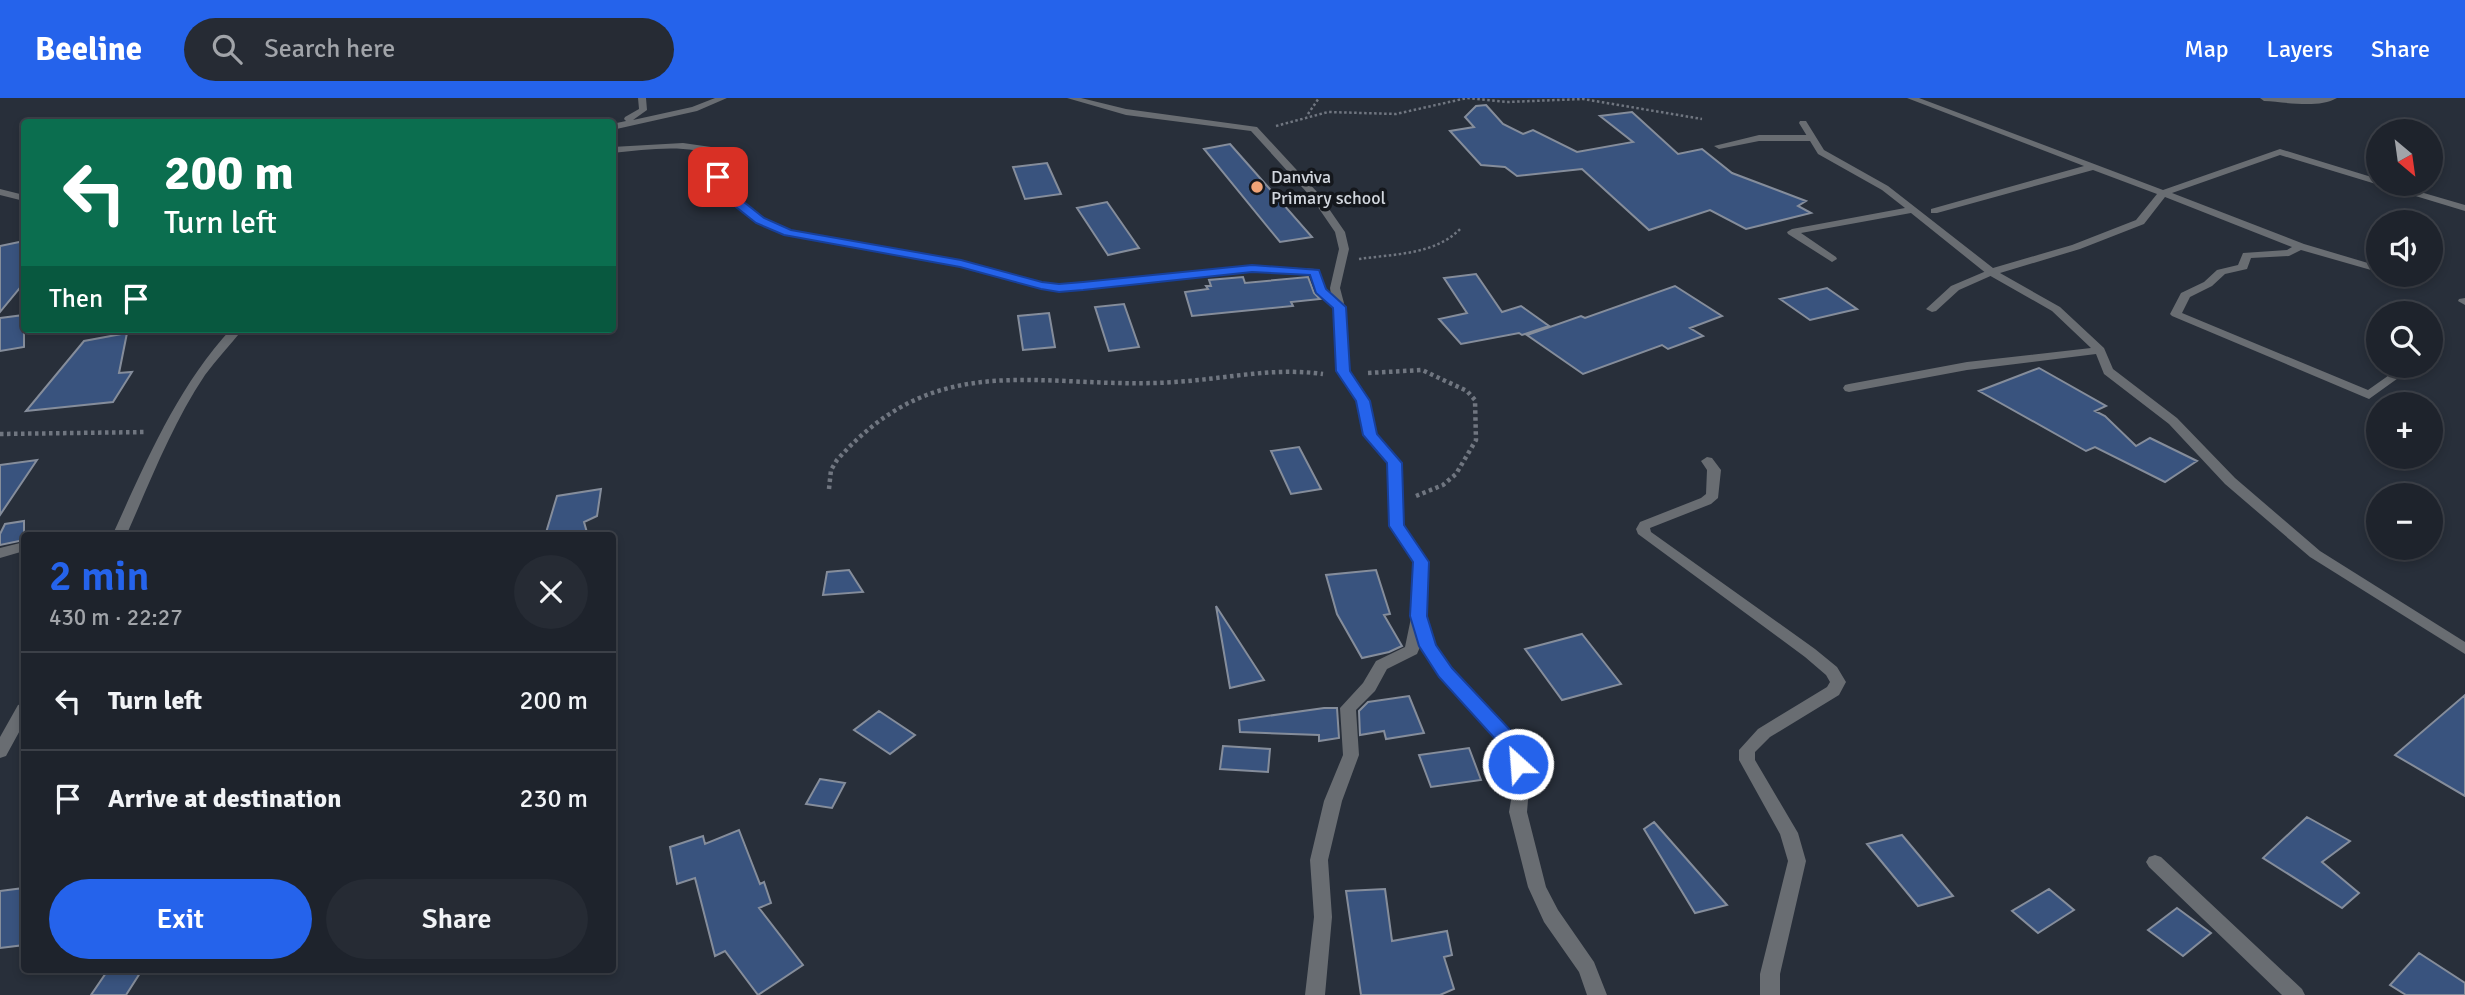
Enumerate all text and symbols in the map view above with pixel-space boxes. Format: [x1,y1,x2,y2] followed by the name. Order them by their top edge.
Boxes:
[184,18,674,81] search box
[35,29,142,70] text: Beeline
[208,30,246,68] icon: search
[264,33,395,65] text: Search here
[2184,34,2229,64] text: Map
[2267,34,2333,64] text: Layers
[2371,34,2430,64] text: Share
[2366,119,2443,196] north arrow
[2366,119,2443,560] map controls
[164,143,294,203] text: 200 m
[49,147,140,238] icon: left
[688,147,748,207] pin
[699,158,737,196] icon: arrive
[1271,166,1386,209] place label: Danviva Primary school
[1249,179,1265,195] marker: Danviva Primary school
[164,203,277,242] text: Turn left
[2366,210,2443,287] button: sound
[117,280,155,318] icon: arrive
[49,283,103,315] text: Then
[2366,301,2443,378] button: search
[2366,392,2443,469] button: +
[2366,483,2443,560] button: −
[49,551,150,602] text: 2 min
[514,555,588,629] button: close
[49,603,183,632] text: 430 m · 22:27
[49,682,87,720] icon: left
[108,685,202,717] text: Turn left
[519,685,588,717] text: 200 m
[1481,727,1555,801] position arrow
[49,780,87,818] icon: arrive
[108,783,341,815] text: Arrive at destination
[519,783,588,815] text: 230 m
[49,879,312,959] button: Exit
[326,879,588,959] button: Share

